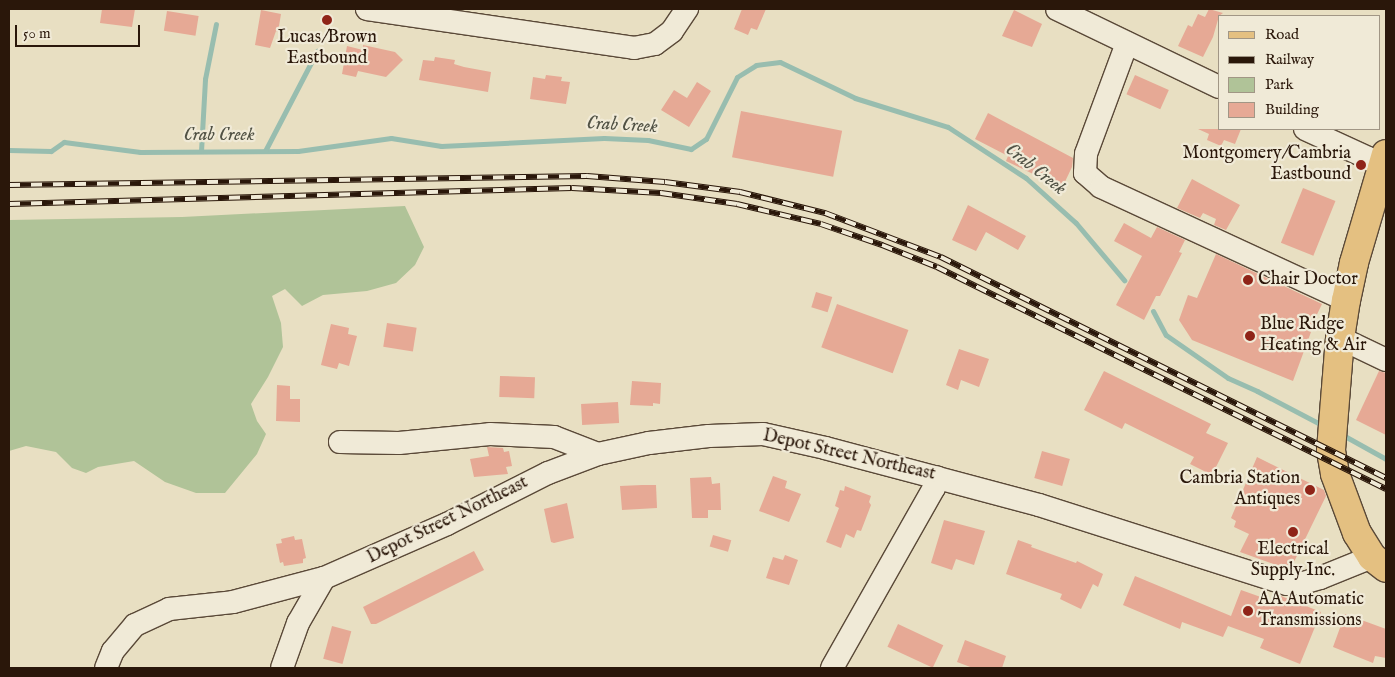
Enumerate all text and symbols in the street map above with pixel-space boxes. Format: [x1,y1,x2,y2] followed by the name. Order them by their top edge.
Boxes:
[321,14,333,26] marker: Lucas/Brown Eastbound
[18,15,142,47] scale bar
[1218,15,1380,130] legend
[23,24,51,43] text: 50 m
[1265,25,1299,44] text: Road
[277,28,377,70] place label: Lucas/Brown Eastbound
[1265,50,1314,69] text: Railway
[1265,75,1294,94] text: Park
[1265,100,1319,119] text: Building
[586,113,658,139] water label: Crab Creek
[183,125,255,147] water label: Crab Creek
[1000,139,1070,201] water label: Crab Creek
[1183,144,1351,186] place label: Montgomery/Cambria Eastbound
[1355,159,1367,171] marker: Montgomery/Cambria Eastbound
[1258,269,1358,291] place label: Chair Doctor
[1242,274,1254,286] marker: Chair Doctor
[1260,315,1367,358] place label: Blue Ridge Heating & Air
[1244,330,1256,342] marker: Blue Ridge Heating & Air
[761,426,937,486] street label: Depot Street Northeast
[1180,469,1300,512] place label: Cambria Station Antiques
[364,473,532,569] street label: Depot Street Northeast
[1304,484,1316,496] marker: Cambria Station Antiques
[1287,526,1299,538] marker: Electrical Supply Inc.
[1251,540,1335,582] place label: Electrical Supply Inc.
[1258,590,1364,632] place label: AA Automatic Transmissions
[1242,605,1254,617] marker: AA Automatic Transmissions

